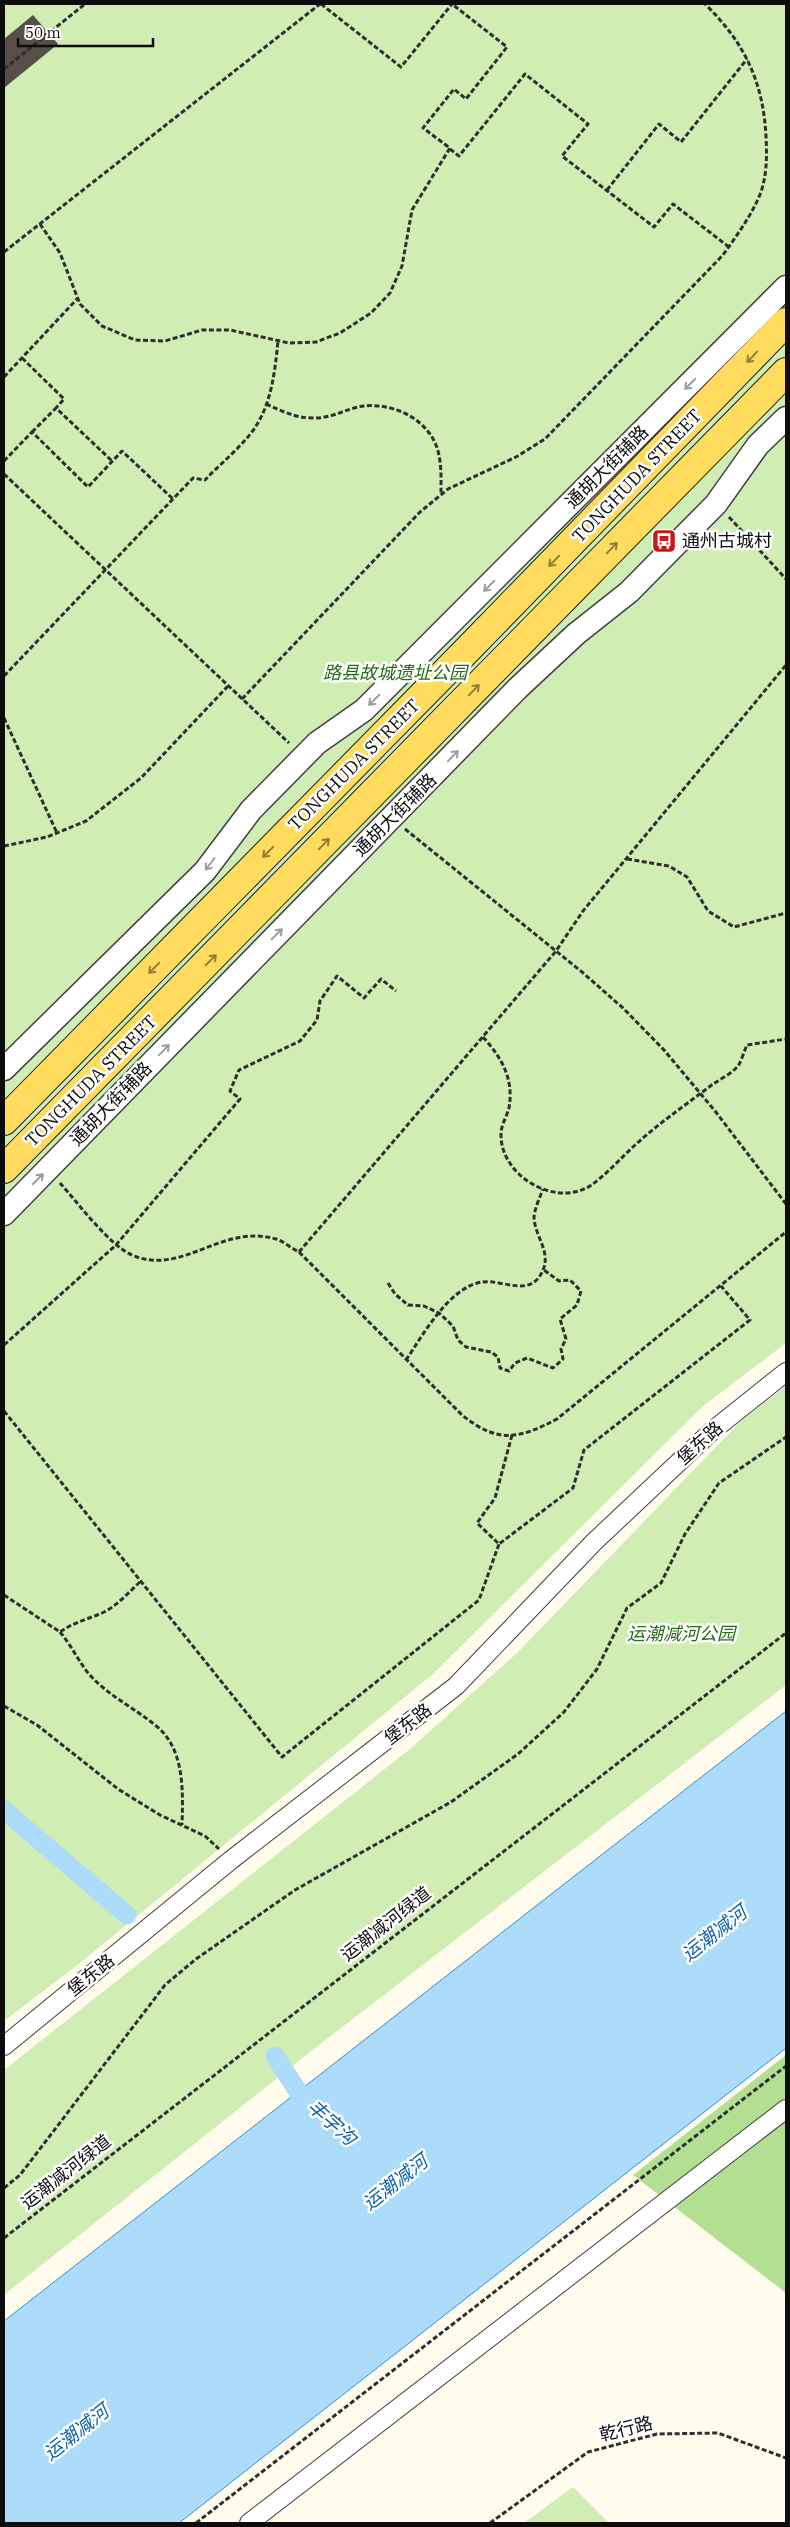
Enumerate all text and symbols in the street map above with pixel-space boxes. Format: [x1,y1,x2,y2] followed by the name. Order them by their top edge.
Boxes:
[18,15,152,47] scale bar
[25,23,61,42] text: 50 m
[746,351,758,363] one-way arrow
[684,378,697,390] one-way arrow
[567,404,706,547] street label: TONGHUDA STREET
[560,420,653,513] street label: 通胡大街辅路
[651,528,677,554] bus stop icon: 通州古城村
[682,529,772,552] place label: 通州古城村
[606,542,618,555] one-way arrow
[548,555,560,568] one-way arrow
[483,580,496,592] one-way arrow
[323,661,470,684] park label: 路县故城遗址公园
[468,684,480,696] one-way arrow
[283,694,424,835] street label: TONGHUDA STREET
[368,694,380,707] one-way arrow
[447,750,459,762] one-way arrow
[348,768,441,861] street label: 通胡大街辅路
[318,838,330,850] one-way arrow
[263,846,275,858] one-way arrow
[205,857,216,870] one-way arrow
[271,928,283,940] one-way arrow
[204,954,217,966] one-way arrow
[148,962,160,974] one-way arrow
[20,1010,161,1151] street label: TONGHUDA STREET
[158,1044,170,1056] one-way arrow
[65,1057,156,1150] street label: 通胡大街辅路
[32,1173,44,1185] one-way arrow
[672,1416,727,1469] street label: 堡东路
[627,1622,738,1645] park label: 运潮减河公园
[379,1698,436,1749] street label: 堡东路
[336,1881,435,1966] street label: 运潮减河绿道
[677,1898,754,1966] water label: 运潮减河
[62,1949,119,2001] street label: 堡东路
[303,2094,363,2151] water label: 丰字沟
[16,2129,115,2214] street label: 运潮减河绿道
[358,2147,435,2215] water label: 运潮减河
[39,2397,116,2465] water label: 运潮减河
[597,2411,655,2446] street label: 乾行路

